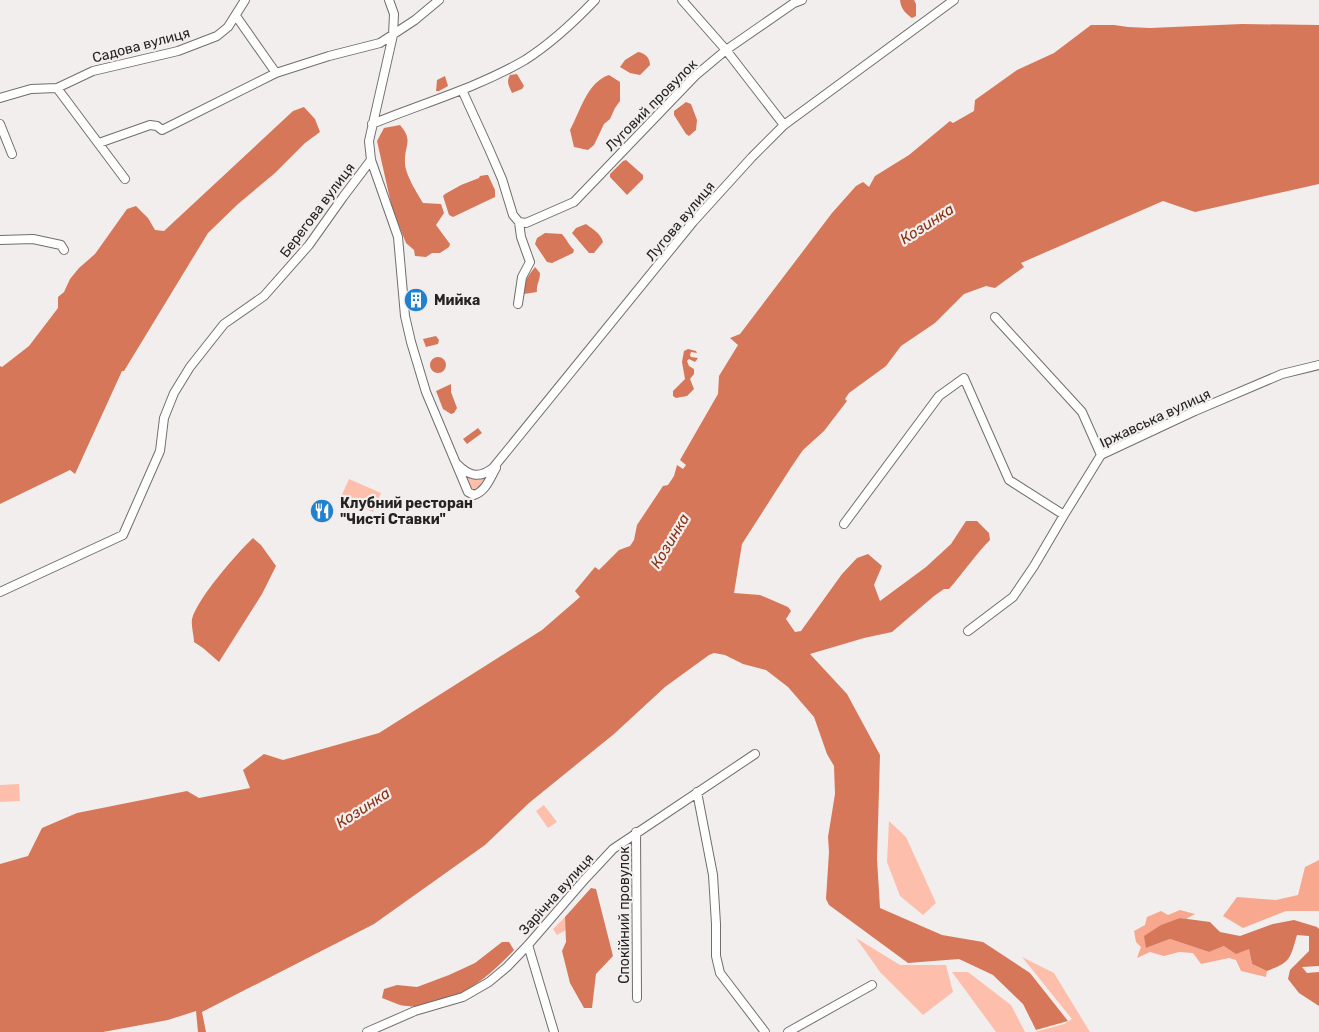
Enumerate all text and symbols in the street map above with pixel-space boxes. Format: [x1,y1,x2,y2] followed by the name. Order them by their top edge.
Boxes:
[90,24,192,67] street label: Садова вулиця
[602,55,701,155] street label: Луговий провулок
[276,160,358,261] street label: Берегова вулиця
[642,178,719,265] street label: Лугова вулиця
[897,200,957,248] water label: Козинка
[403,287,429,313] building icon: Мийка
[434,292,480,309] place label: Мийка
[1097,385,1213,452] street label: Іржавська вулиця
[340,495,473,528] place label: Клубний ресторан "Чисті Ставки"
[309,498,335,524] restaurant icon: Клубний ресторан "Чисті Ставки"
[647,510,693,572] water label: Козинка
[333,784,393,832] water label: Козинка
[616,846,633,984] street label: Спокійний провулок
[515,850,597,939] street label: Зарічна вулиця

